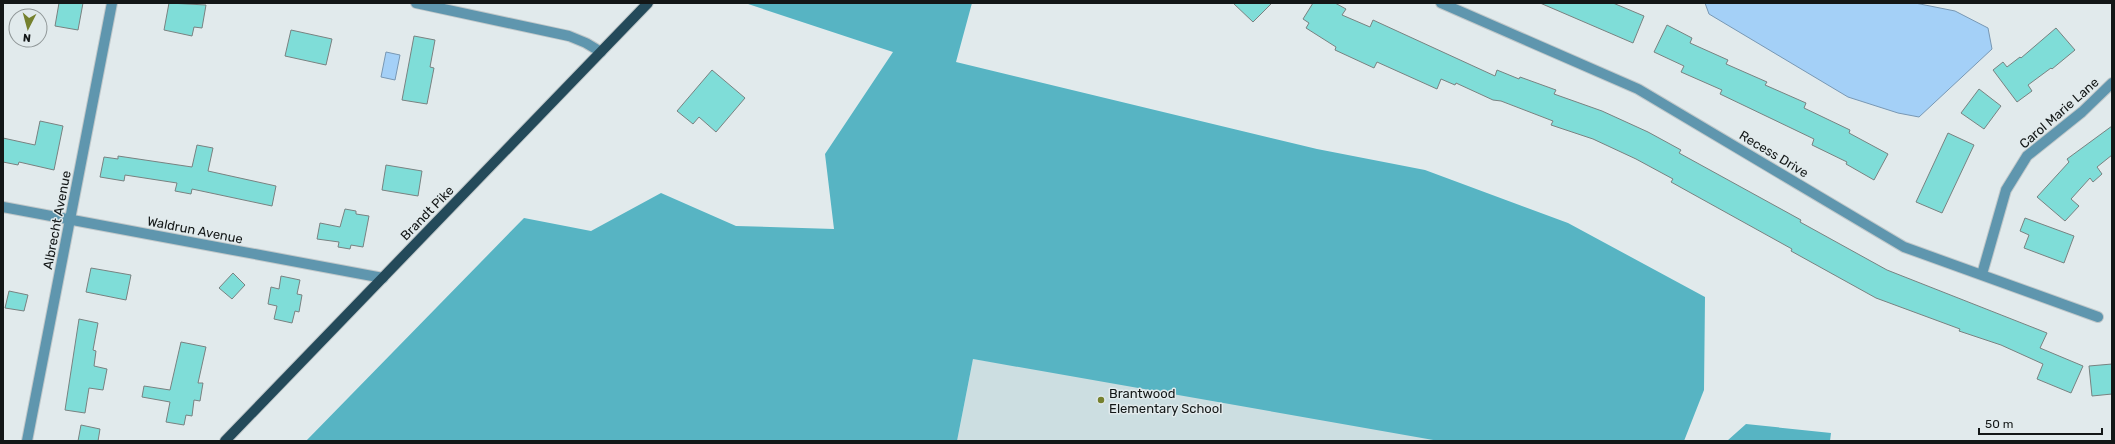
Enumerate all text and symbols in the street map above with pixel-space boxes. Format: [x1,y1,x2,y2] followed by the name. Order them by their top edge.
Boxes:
[8,8,48,48] north arrow
[22,31,32,44] text: N
[2016,74,2102,152] street label: Carol Marie Lane
[1737,128,1811,180] street label: Recess Drive
[40,169,74,271] street label: Albrecht Avenue
[397,183,457,243] street label: Brandt Pike
[146,213,244,247] street label: Waldrun Avenue
[1109,386,1222,416] place label: Brantwood Elementary School
[1096,395,1106,405] marker: Brantwood Elementary School
[1979,410,2102,436] scale bar
[1985,417,2013,431] text: 50 m

